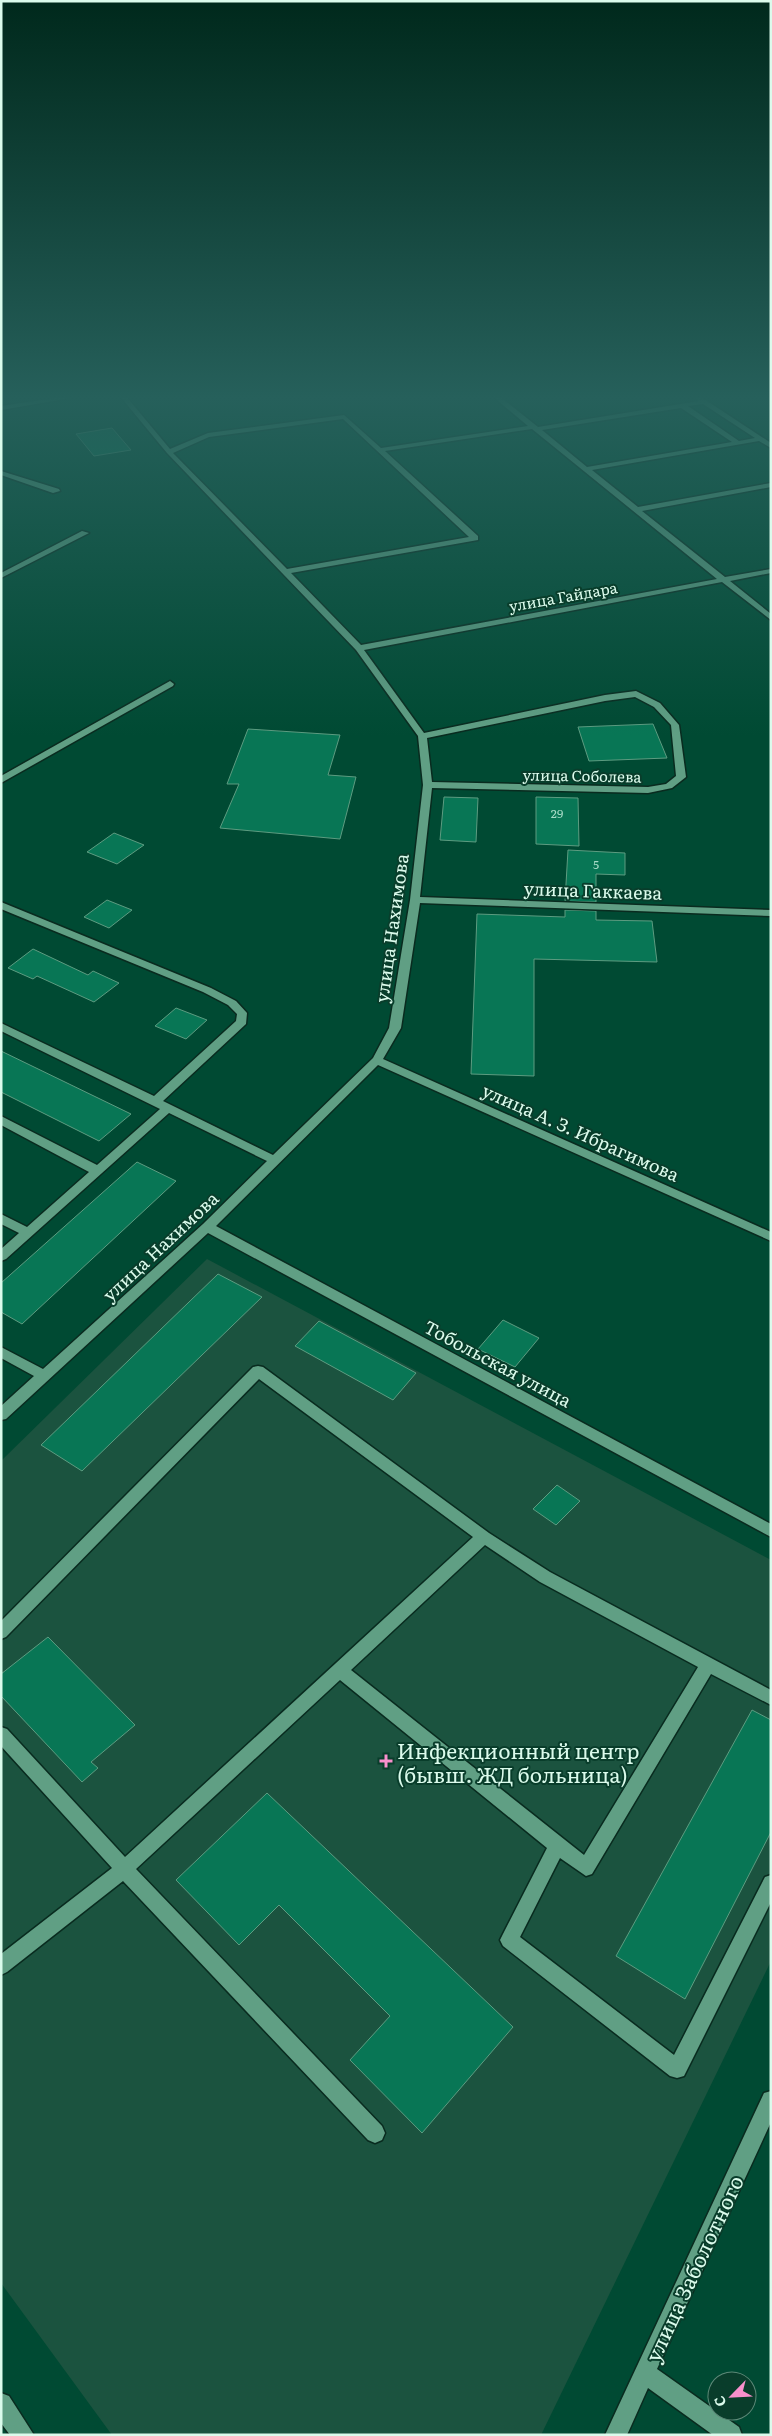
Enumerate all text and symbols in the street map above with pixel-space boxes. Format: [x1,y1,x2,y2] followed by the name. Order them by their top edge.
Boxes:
[507,575,620,617] street label: улица Гайдара
[522,762,643,788] street label: улица Соболева
[551,804,563,822] house number: 29
[367,851,415,1004] street label: улица Нахимова
[593,855,599,873] house number: 5
[523,874,663,906] street label: улица Гаккаева
[478,1076,684,1188] street label: улица А. З. Ибрагимова
[96,1185,224,1307] street label: улица Нахимова
[419,1313,577,1413] street label: Тобольская улица
[397,1734,639,1789] place label: Инфекционный центр (бывш. ЖД больница)
[379,1754,393,1768] marker: Инфекционный центр (бывш. ЖД больница)
[636,2169,750,2367] street label: улица Заболотного
[707,2371,757,2421] north arrow
[708,2393,730,2410] text: С

